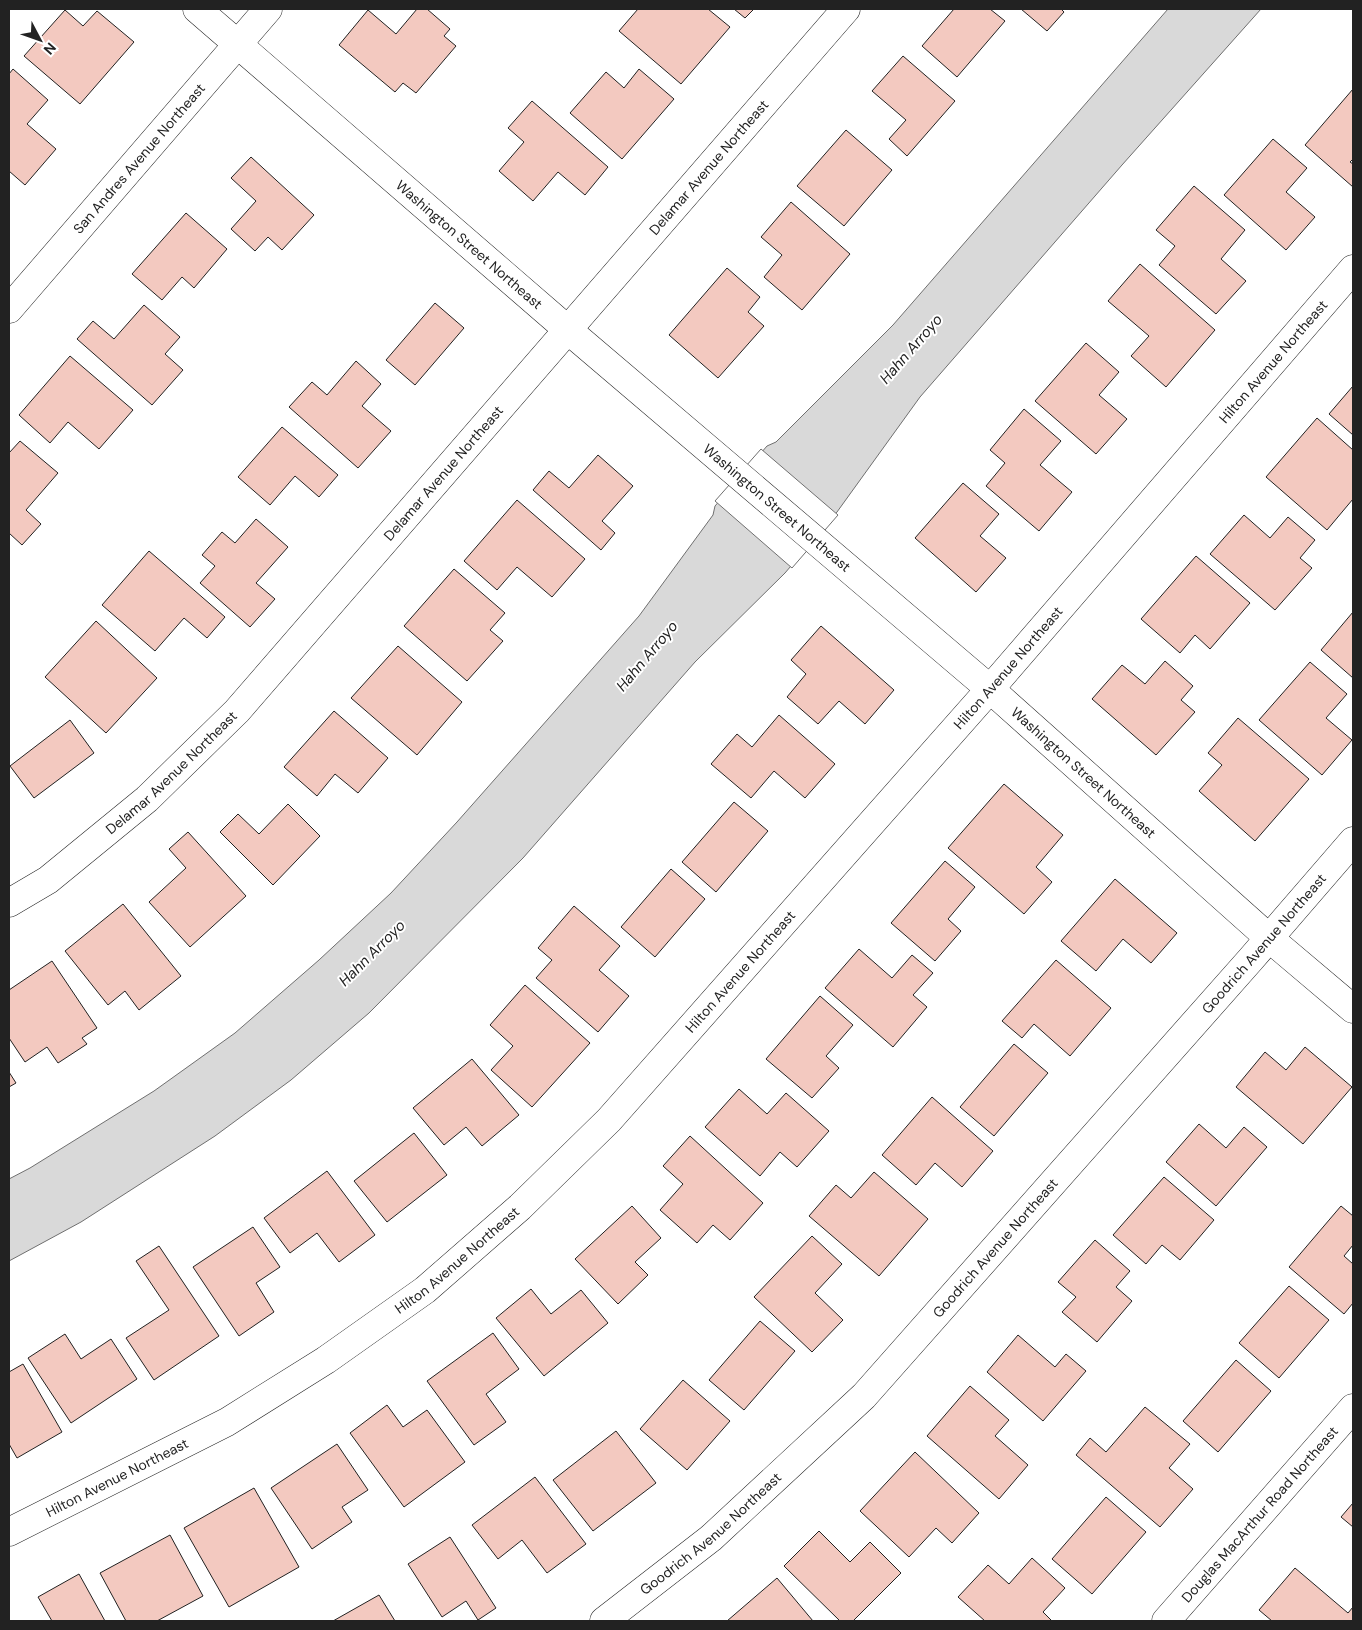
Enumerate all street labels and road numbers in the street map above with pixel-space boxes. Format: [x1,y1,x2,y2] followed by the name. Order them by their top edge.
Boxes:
[69,79,209,237] street label: San Andres Avenue Northeast
[645,96,772,239] street label: Delamar Avenue Northeast
[392,176,546,313] street label: Washington Street Northeast
[1215,296,1331,427] street label: Hilton Avenue Northeast
[380,402,507,544] street label: Delamar Avenue Northeast
[699,440,855,576] street label: Washington Street Northeast
[950,602,1066,733] street label: Hilton Avenue Northeast
[1007,703,1160,842] street label: Washington Street Northeast
[102,707,241,838] street label: Delamar Avenue Northeast
[1198,870,1330,1017] street label: Goodrich Avenue Northeast
[681,907,799,1036] street label: Hilton Avenue Northeast
[929,1174,1062,1321] street label: Goodrich Avenue Northeast
[391,1203,523,1318] street label: Hilton Avenue Northeast
[1177,1422,1342,1606] street label: Douglas MacArthur Road Northeast
[43,1434,191,1521] street label: Hilton Avenue Northeast
[636,1468,785,1599] street label: Goodrich Avenue Northeast

